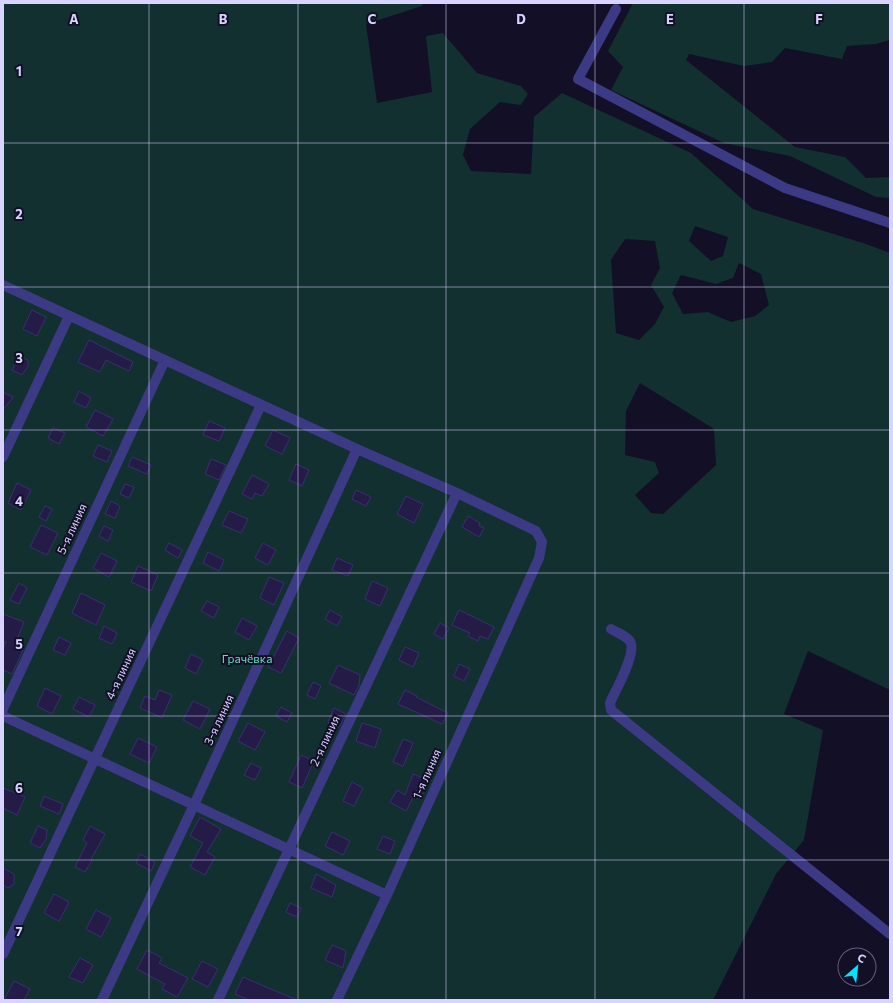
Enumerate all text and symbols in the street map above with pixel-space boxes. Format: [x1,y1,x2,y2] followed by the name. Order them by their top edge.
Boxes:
[69,11,79,27] text: A
[219,11,228,27] text: B
[368,11,377,27] text: C
[516,11,526,27] text: D
[666,11,674,27] text: E
[815,11,823,27] text: F
[16,63,22,79] text: 1
[15,206,23,222] text: 2
[15,350,23,366] text: 3
[15,493,23,509] text: 4
[53,501,89,556] street label: 5-я линия
[15,636,23,652] text: 5
[102,646,138,701] street label: 4-я линия
[222,651,272,665] park label: Грачёвка
[200,692,236,747] street label: 3-я линия
[306,713,342,768] street label: 2-я линия
[409,747,443,800] street label: 1-я линия
[15,780,23,796] text: 6
[15,923,23,939] text: 7
[837,947,877,987] north arrow
[856,950,869,965] text: С

